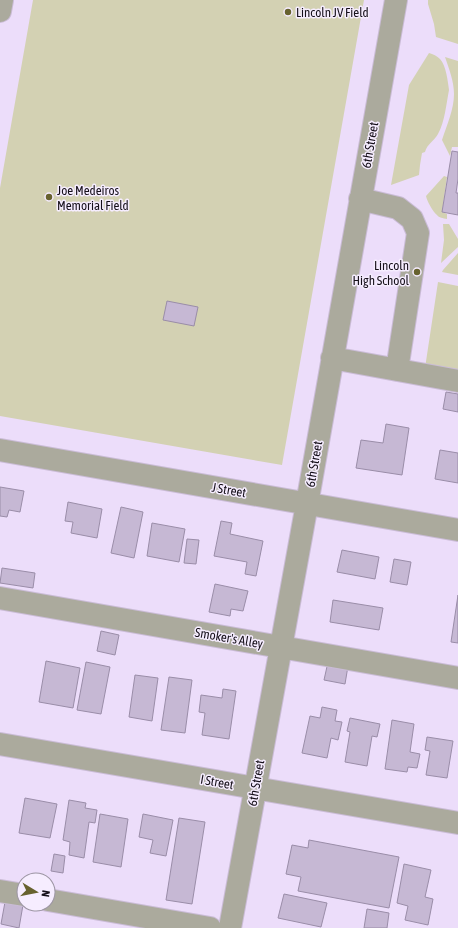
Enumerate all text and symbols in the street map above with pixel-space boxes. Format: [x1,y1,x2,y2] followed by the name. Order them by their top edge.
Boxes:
[296,5,369,20] place label: Lincoln JV Field
[283,7,293,17] marker: Lincoln JV Field
[359,121,381,169] street label: 6th Street
[57,183,129,213] place label: Joe Medeiros Memorial Field
[44,192,54,202] marker: Joe Medeiros Memorial Field
[353,258,410,288] place label: Lincoln High School
[412,267,422,277] marker: Lincoln High School
[303,440,325,488] street label: 6th Street
[211,480,248,500] street label: J Street
[194,625,265,651] street label: Smoker's Alley
[245,759,267,807] street label: 6th Street
[199,772,235,792] street label: I Street
[16,872,56,912] north arrow
[39,889,52,898] text: N

